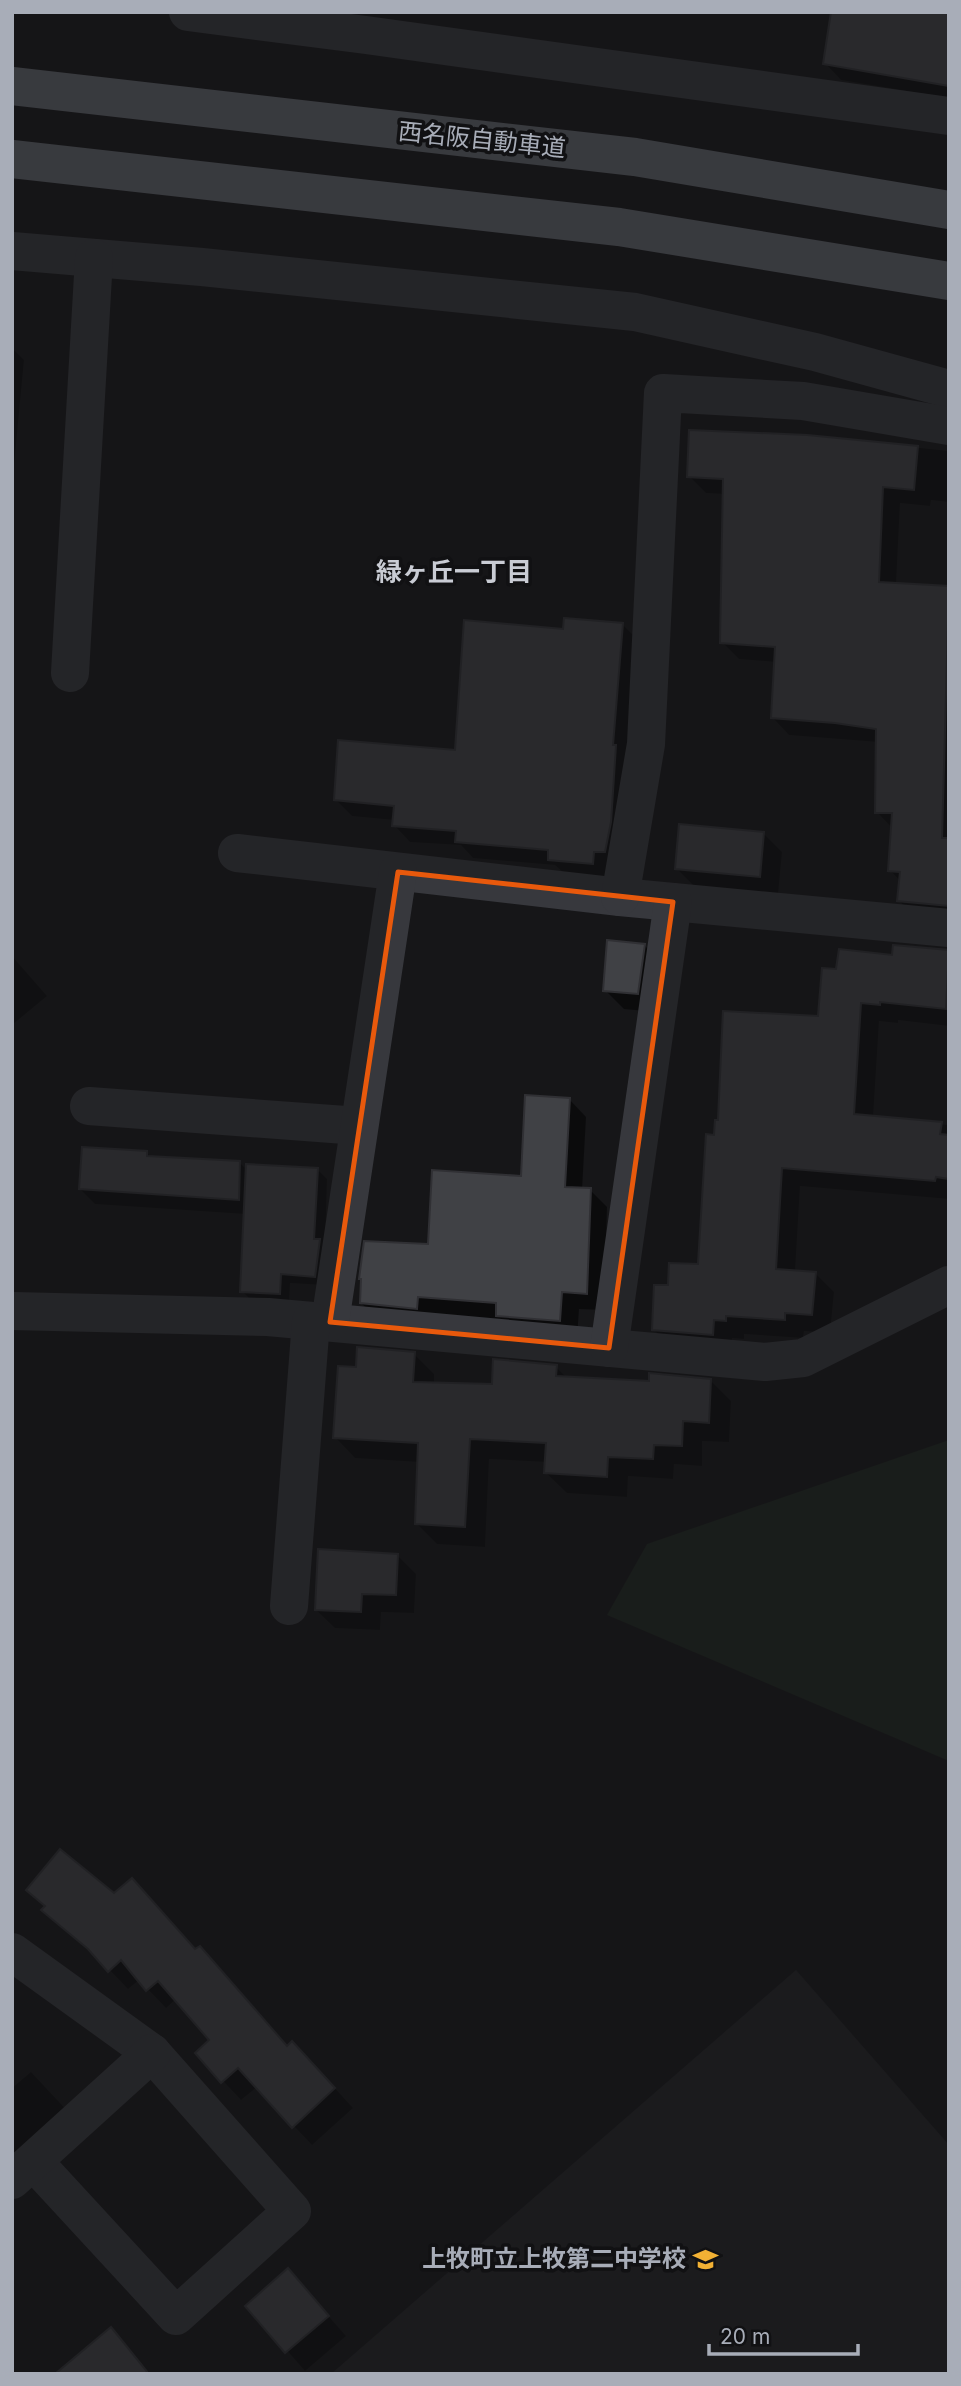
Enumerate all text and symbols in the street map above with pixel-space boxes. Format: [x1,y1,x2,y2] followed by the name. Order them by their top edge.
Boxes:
[397,116,567,163] street label: 西名阪自動車道
[376,556,532,587] district label: 緑ヶ丘一丁目
[422,2244,686,2273] place label: 上牧町立上牧第二中学校
[692,2245,720,2273] school or university icon: 上牧町立上牧第二中学校
[709,2312,858,2356] scale bar
[720,2324,770,2349] text: 20 m

